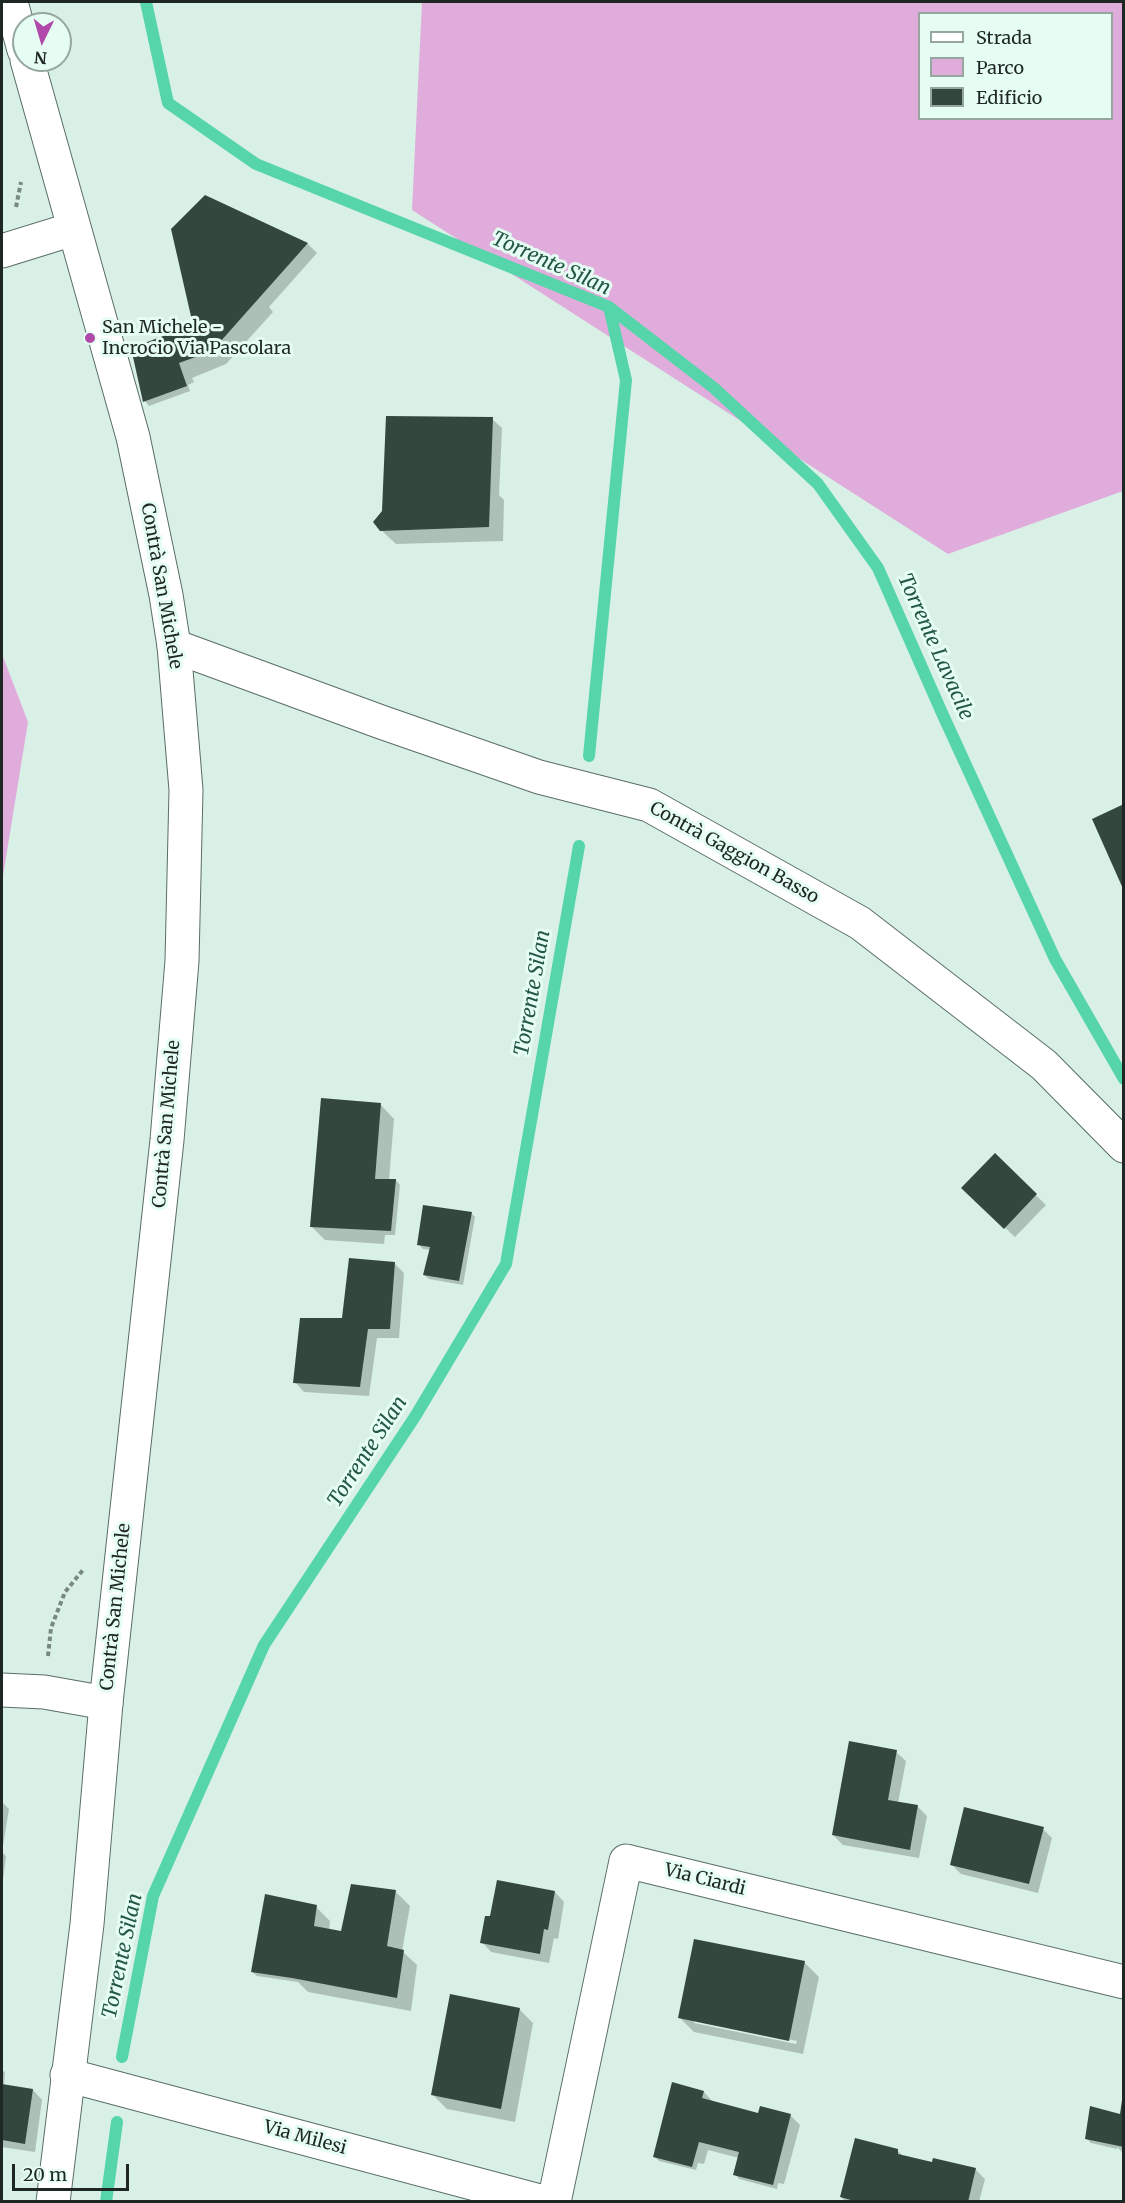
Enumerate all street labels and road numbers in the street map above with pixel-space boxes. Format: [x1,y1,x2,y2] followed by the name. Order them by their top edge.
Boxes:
[136,501,186,671] street label: Contrà San Michele
[646,797,822,909] street label: Contrà Gaggion Basso
[149,1039,185,1209] street label: Contrà San Michele
[96,1522,136,1692] street label: Contrà San Michele
[662,1859,748,1901] street label: Via Ciardi
[261,2117,349,2159] street label: Via Milesi

